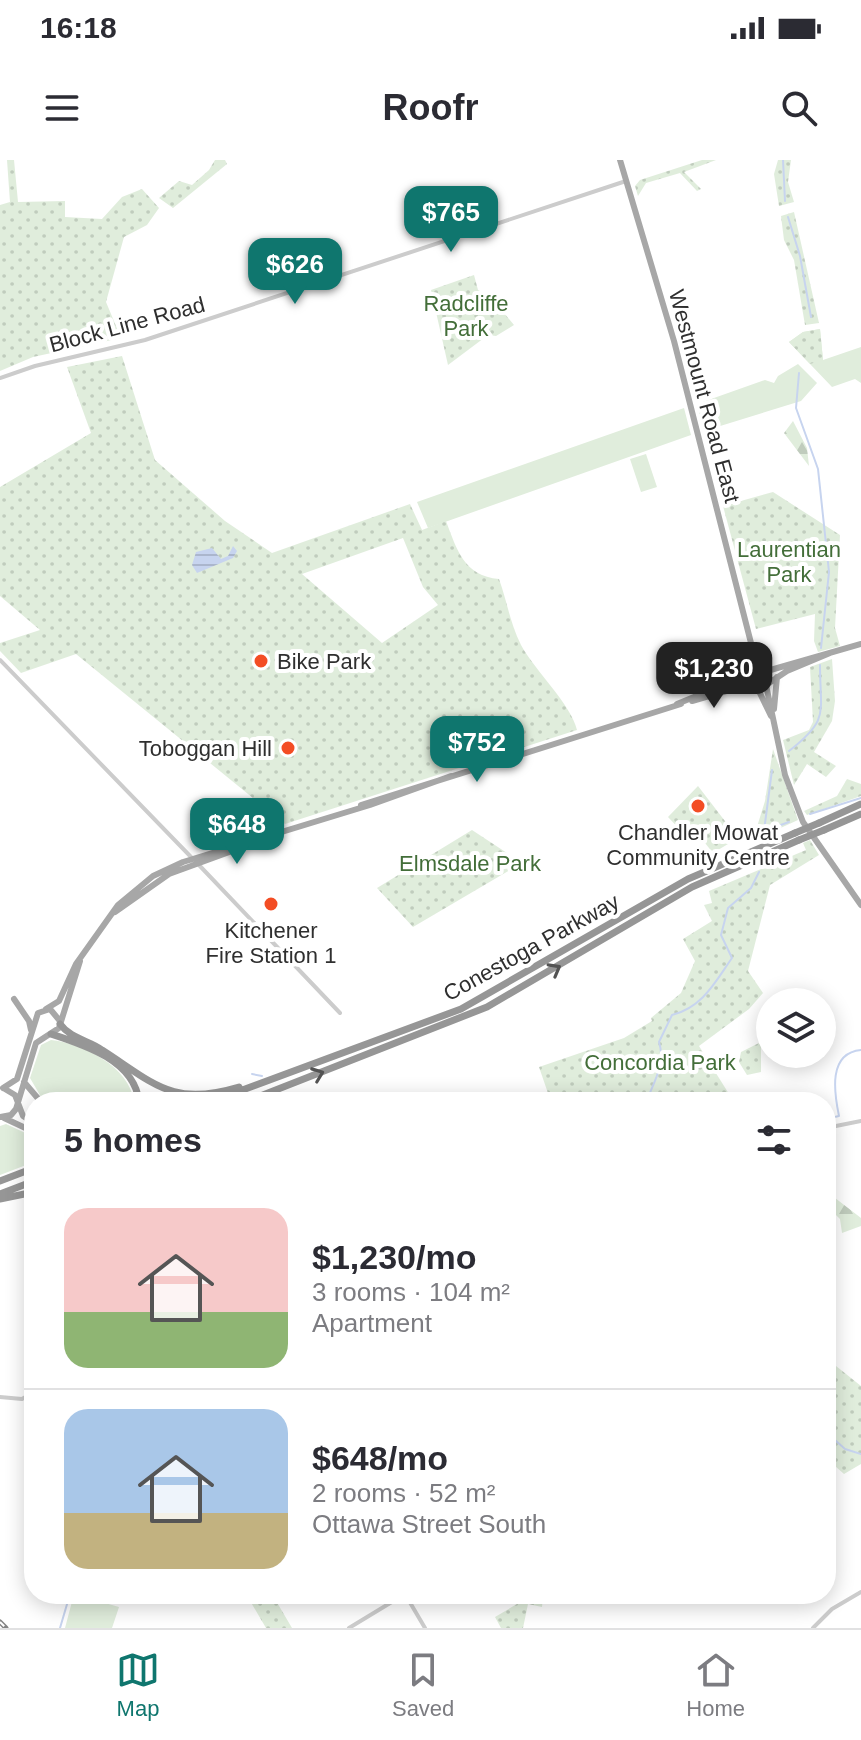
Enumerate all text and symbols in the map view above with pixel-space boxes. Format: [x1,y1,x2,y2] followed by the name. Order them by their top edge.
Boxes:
[40,11,117,44] text: 16:18
[40,86,84,130] icon: menu
[777,86,821,130] icon: search
[383,87,478,128] text: Roofr
[404,186,498,254] pin: $765
[422,197,480,227] text: $765
[248,238,342,306] pin: $626
[266,249,324,279] text: $626
[664,287,745,505] street label: Westmount Road East
[423,291,509,341] park label: Radcliffe Park
[47,292,208,357] street label: Block Line Road
[737,537,841,587] park label: Laurentian Park
[649,642,779,710] pin: $1,230
[277,649,372,674] place label: Bike Park
[252,652,270,670] marker: Bike Park
[674,653,754,683] text: $1,230
[430,716,524,784] pin: $752
[448,727,506,757] text: $752
[139,736,272,761] place label: Toboggan Hill
[279,739,297,757] marker: Toboggan Hill
[689,797,707,815] marker: Chandler Mowat Community Centre
[190,798,284,866] pin: $648
[208,809,266,839] text: $648
[606,820,790,870] place label: Chandler Mowat Community Centre
[399,851,542,876] park label: Elmsdale Park
[439,889,623,1006] street label: Conestoga Parkway
[262,895,280,913] marker: Kitchener Fire Station 1
[206,918,336,968] place label: Kitchener Fire Station 1
[546,963,561,979] one-way arrow
[756,988,836,1068] map controls
[756,988,836,1068] button: layers
[584,1050,737,1075] park label: Concordia Park
[310,1067,324,1084] one-way arrow
[752,1118,796,1162] icon: filters
[64,1121,202,1159] text: 5 homes
[312,1238,476,1276] text: $1,230/mo
[128,1240,224,1336] icon: home
[312,1277,510,1307] text: 3 rooms · 104 m²
[312,1308,432,1338] text: Apartment
[312,1439,448,1477] text: $648/mo
[128,1441,224,1537] icon: home
[312,1478,496,1508] text: 2 rooms · 52 m²
[312,1509,546,1539] text: Ottawa Street South
[116,1648,160,1722] tab: Map
[392,1648,454,1722] tab: Saved
[686,1648,745,1722] tab: Home

